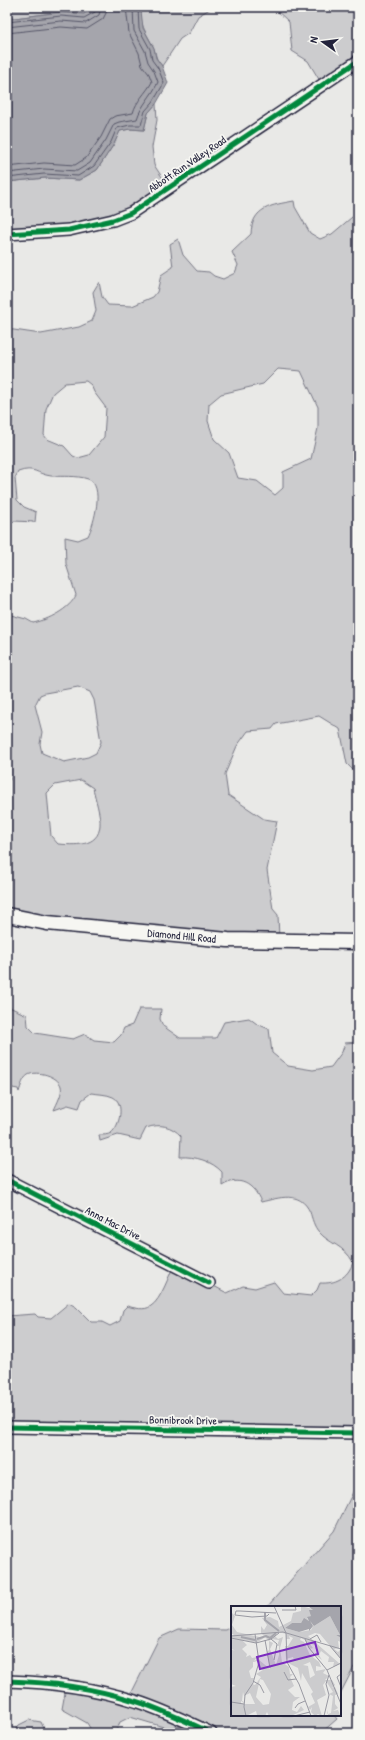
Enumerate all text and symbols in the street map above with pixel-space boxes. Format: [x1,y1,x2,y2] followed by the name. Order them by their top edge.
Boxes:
[303,22,343,62] north arrow
[306,35,321,44] text: N
[145,132,229,195] street label: Abbott Run Valley Road
[147,925,217,946] street label: Diamond Hill Road
[83,1203,144,1243] street label: Anna Mac Drive
[149,1412,218,1428] street label: Bonnibrook Drive
[231,1606,341,1716] inset map

